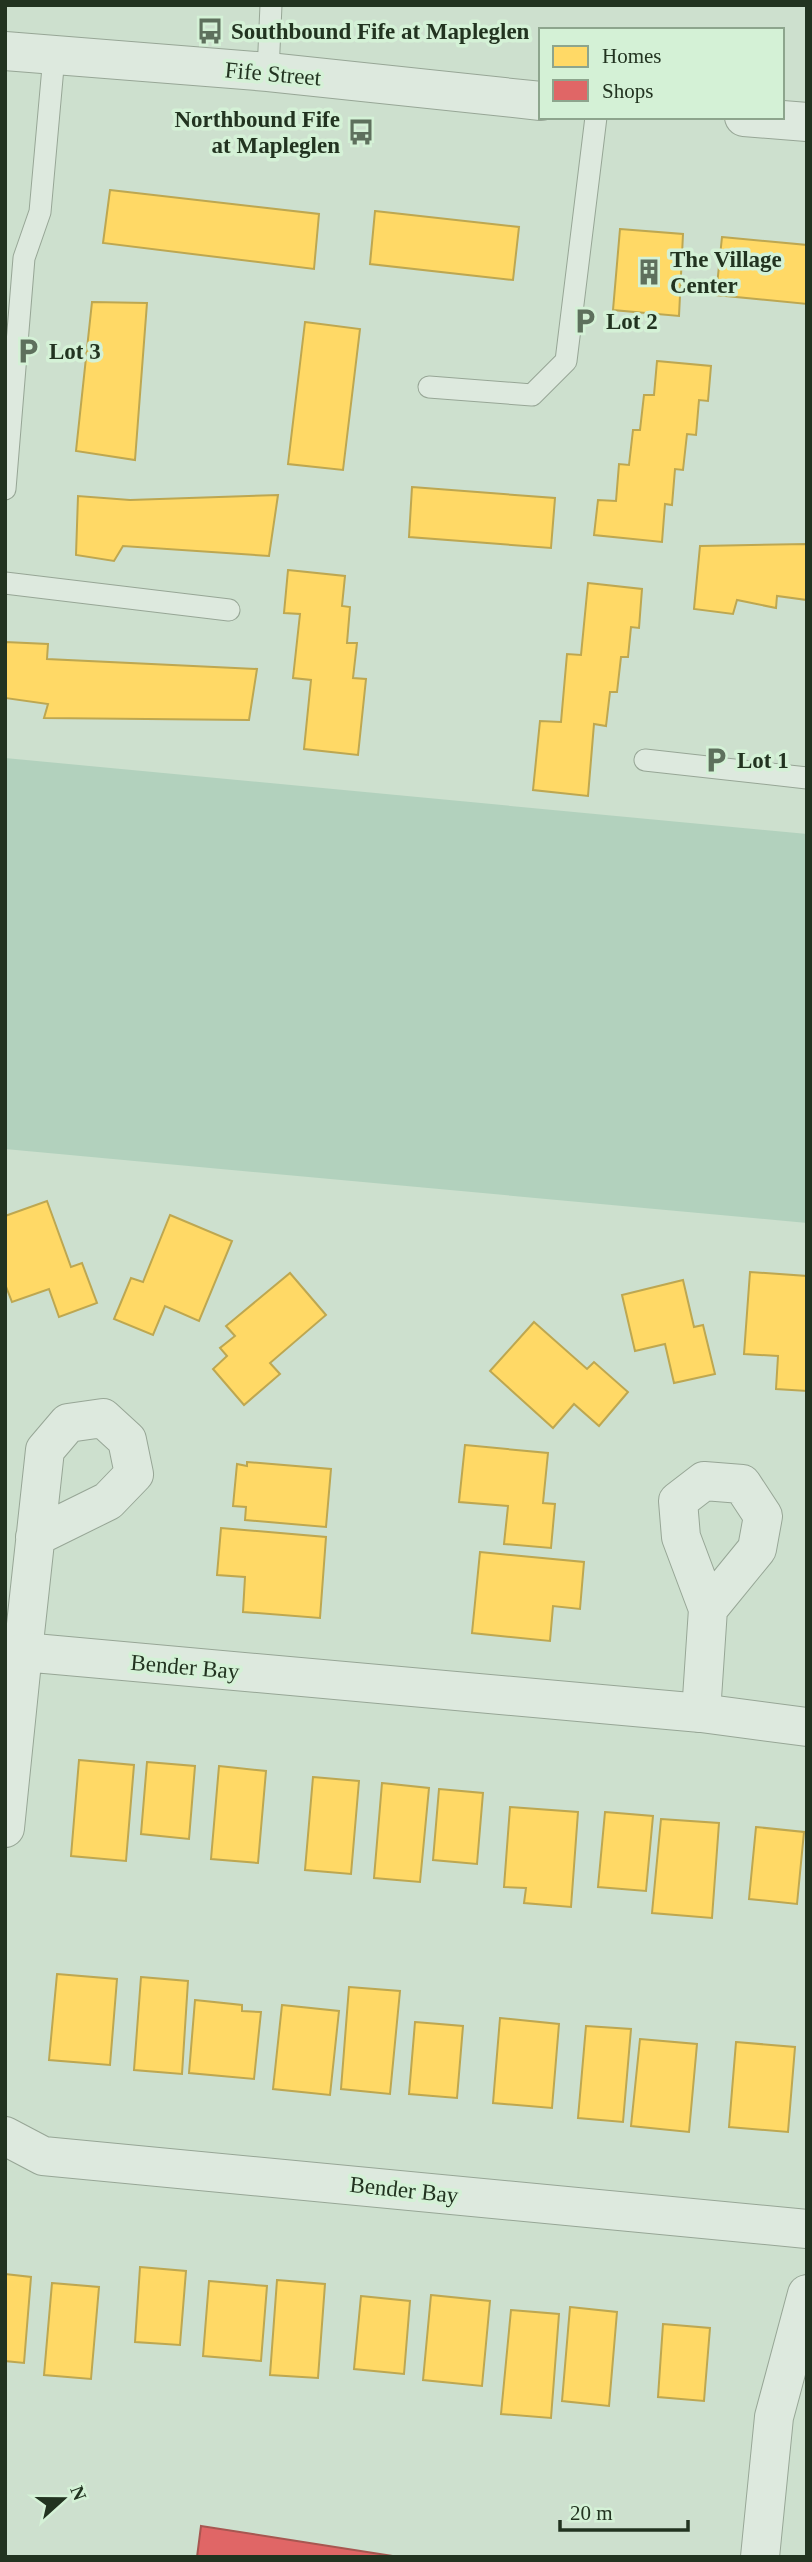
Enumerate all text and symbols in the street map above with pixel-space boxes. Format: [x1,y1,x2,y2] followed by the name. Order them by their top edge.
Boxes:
[195,16,225,46] bus stop icon: Southbound Fife at Mapleglen
[231,19,530,44] place label: Southbound Fife at Mapleglen
[539,28,784,119] legend
[602,44,662,68] text: Homes
[224,57,323,91] street label: Fife Street
[602,79,653,103] text: Shops
[175,107,340,158] place label: Northbound Fife at Mapleglen
[346,117,376,147] bus stop icon: Northbound Fife at Mapleglen
[670,247,782,298] place label: The Village Center
[634,257,664,287] building icon: The Village Center
[570,306,600,336] parking icon: Lot 2
[606,309,658,334] place label: Lot 2
[13,336,43,366] parking icon: Lot 3
[49,339,101,364] place label: Lot 3
[701,745,731,775] parking icon: Lot 1
[737,748,789,773] place label: Lot 1
[130,1650,241,1684] street label: Bender Bay
[348,2172,460,2208] street label: Bender Bay
[28,2464,98,2534] north arrow
[66,2483,91,2504] text: N
[560,2488,688,2532] scale bar
[570,2501,613,2525] text: 20 m

